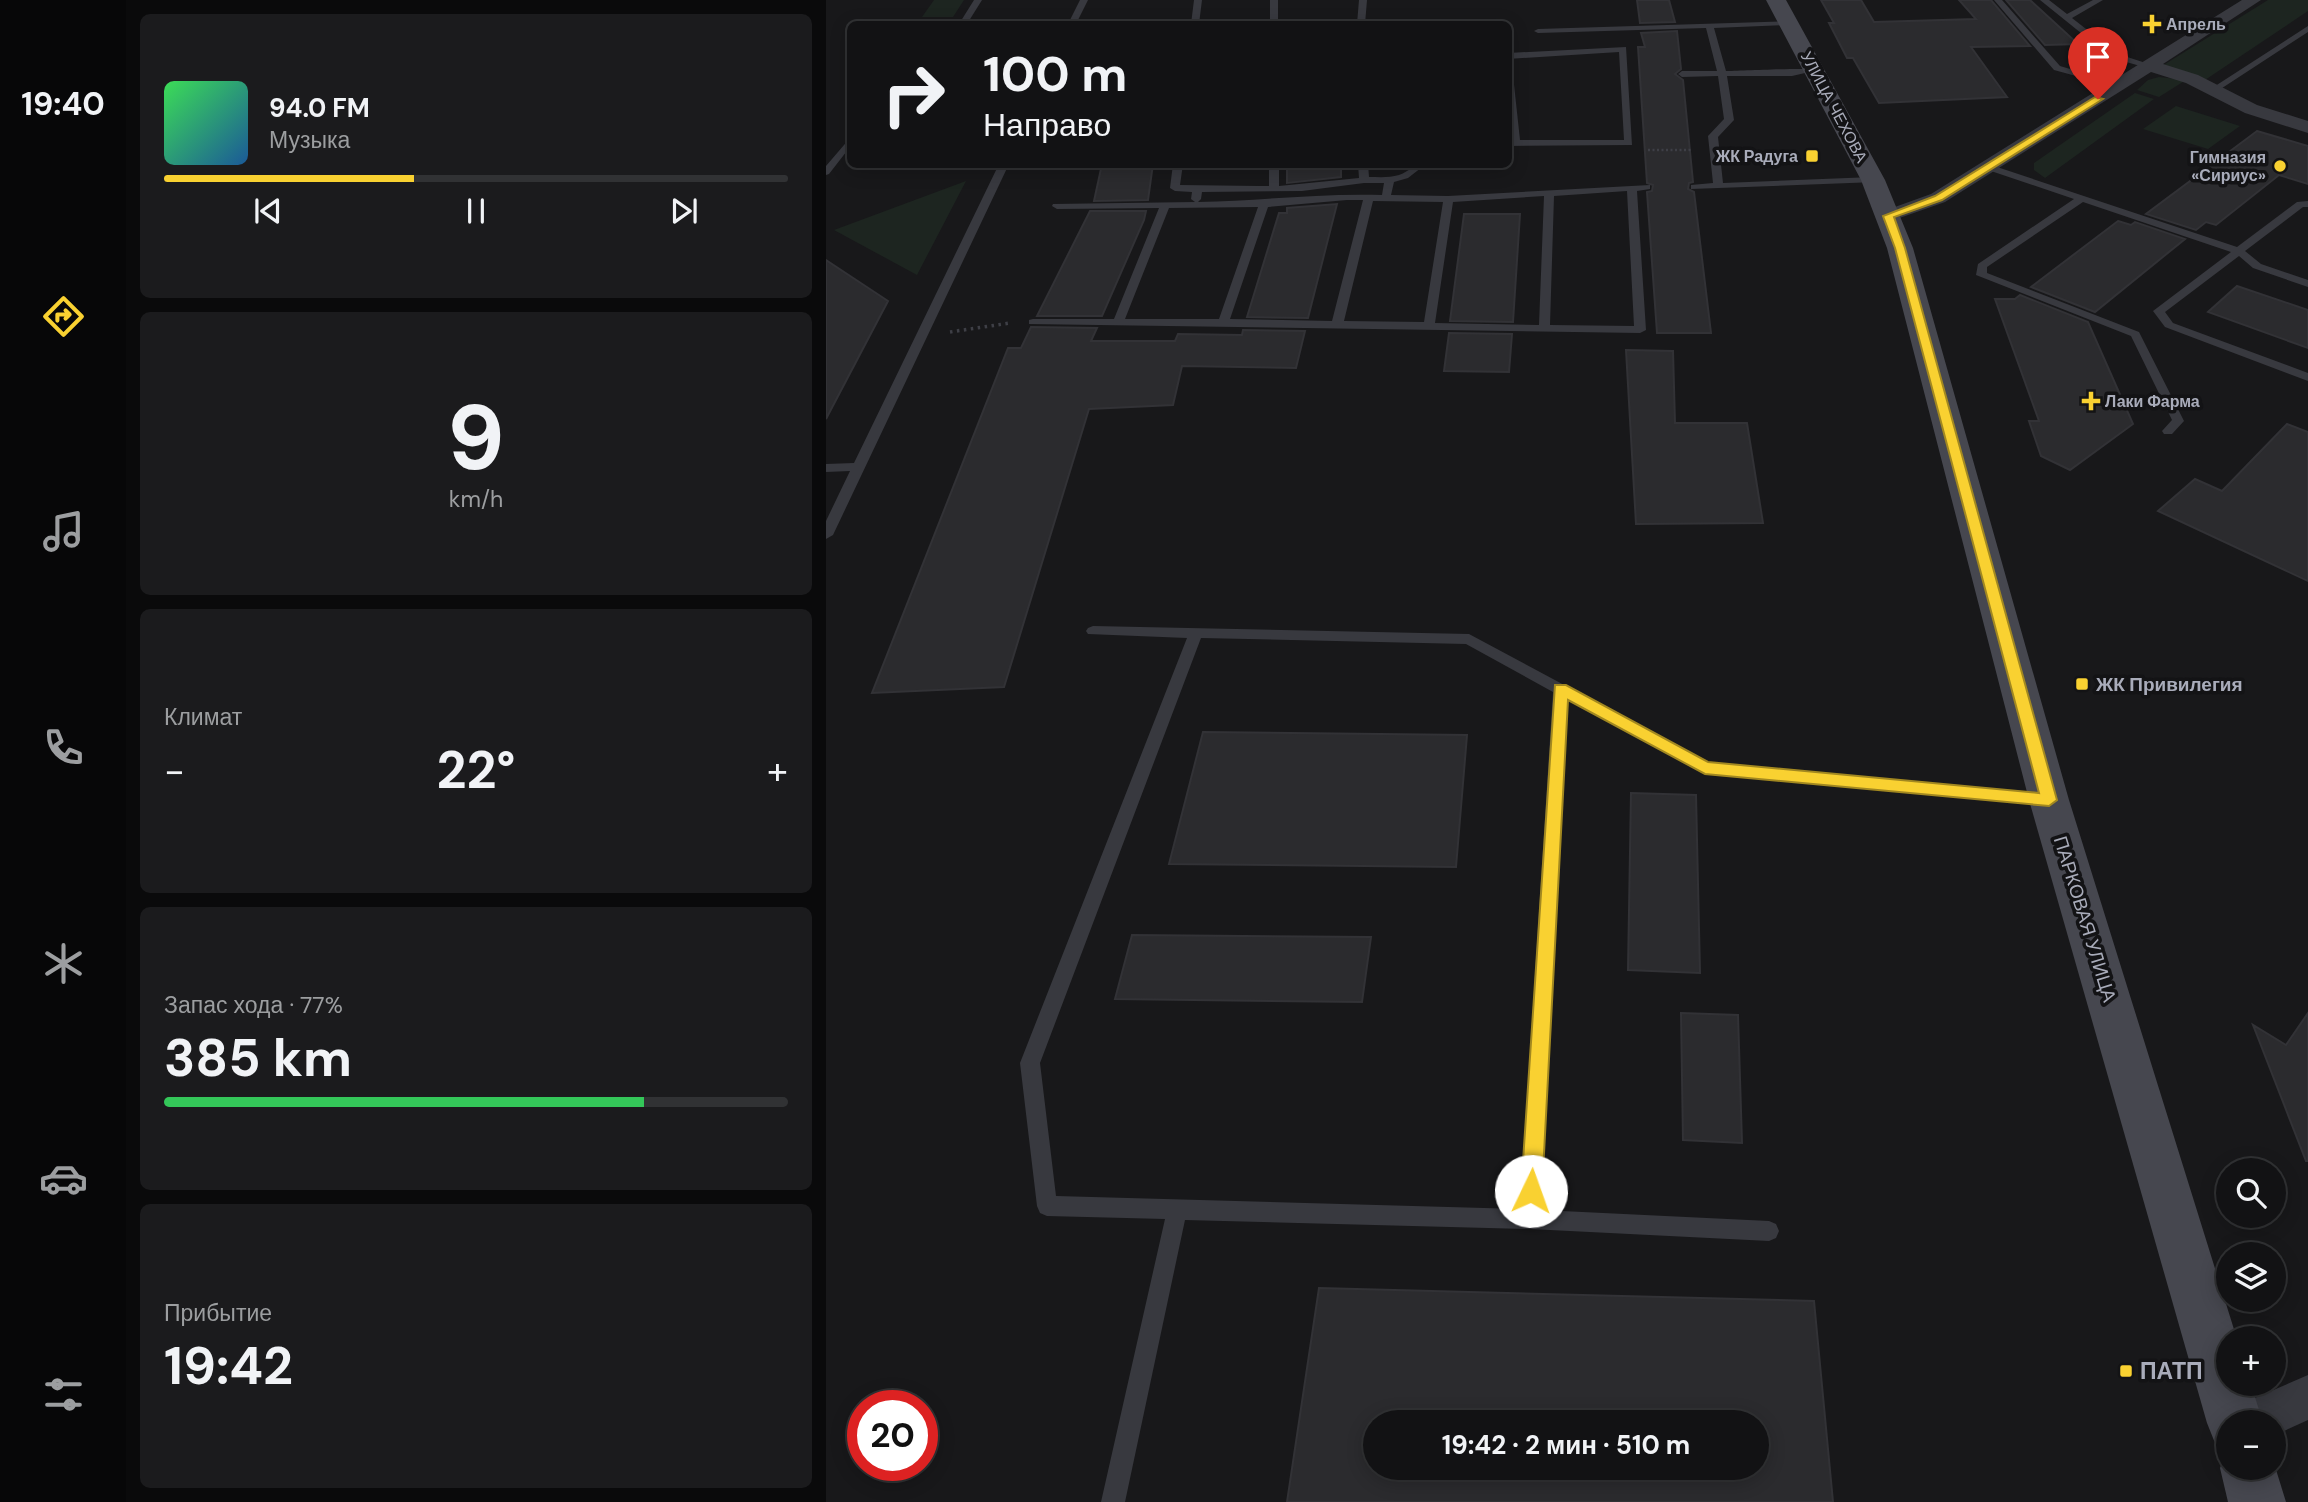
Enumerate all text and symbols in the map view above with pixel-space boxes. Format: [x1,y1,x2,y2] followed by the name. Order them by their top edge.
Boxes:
[2166,14,2226,35] place label: Апрель
[2144,16,2160,32] marker: Апрель
[2068,27,2128,99] pin
[2079,38,2117,76] icon: arrive
[983,42,1127,106] text: 100 m
[1796,48,1872,167] street label: УЛИЦА ЧЕХОВА
[868,49,959,140] icon: right
[21,83,105,125] text: 19:40
[269,91,370,125] text: 94.0 FM
[983,104,1111,146] text: Направо
[269,125,350,155] text: Музыка
[1715,146,1798,167] place label: ЖК Радуга
[2190,147,2266,186] place label: Гимназия «Сириус»
[1804,148,1820,164] marker: ЖК Радуга
[2272,158,2288,174] marker: Гимназия «Сириус»
[249,192,287,230] icon: previous
[457,192,495,230] icon: pause
[665,192,703,230] icon: next
[39,292,88,341] icon: directions
[447,379,505,497] text: 9
[2105,391,2200,412] place label: Лаки Фарма
[2083,393,2099,409] marker: Лаки Фарма
[449,484,503,514] text: km/h
[39,507,88,556] icon: music
[2095,672,2243,697] place label: ЖК Привилегия
[2074,676,2090,692] marker: ЖК Привилегия
[164,702,242,732] text: Климат
[39,723,88,772] icon: phone
[437,736,515,804] text: 22°
[164,746,185,796] text: −
[767,746,788,796] text: +
[2048,833,2122,1005] street label: ПАРКОВАЯ УЛИЦА
[39,939,88,988] icon: climate
[164,990,343,1020] text: Запас хода · 77%
[164,1024,352,1092] text: 385 km
[39,1154,88,1203] icon: car
[1494,1154,1568,1228] position arrow
[2216,1158,2286,1480] map controls
[2216,1158,2286,1228] button: search
[2216,1242,2286,1312] button: layers
[164,1298,272,1328] text: Прибытие
[2216,1326,2286,1396] button: +
[164,1332,293,1400] text: 19:42
[2140,1356,2203,1386] place label: ПАТП
[2118,1363,2134,1379] marker: ПАТП
[39,1370,88,1419] icon: filters
[847,1390,938,1481] speed limit sign: 20
[2216,1410,2286,1480] button: −
[1442,1428,1690,1462] text: 19:42 · 2 мин · 510 m

